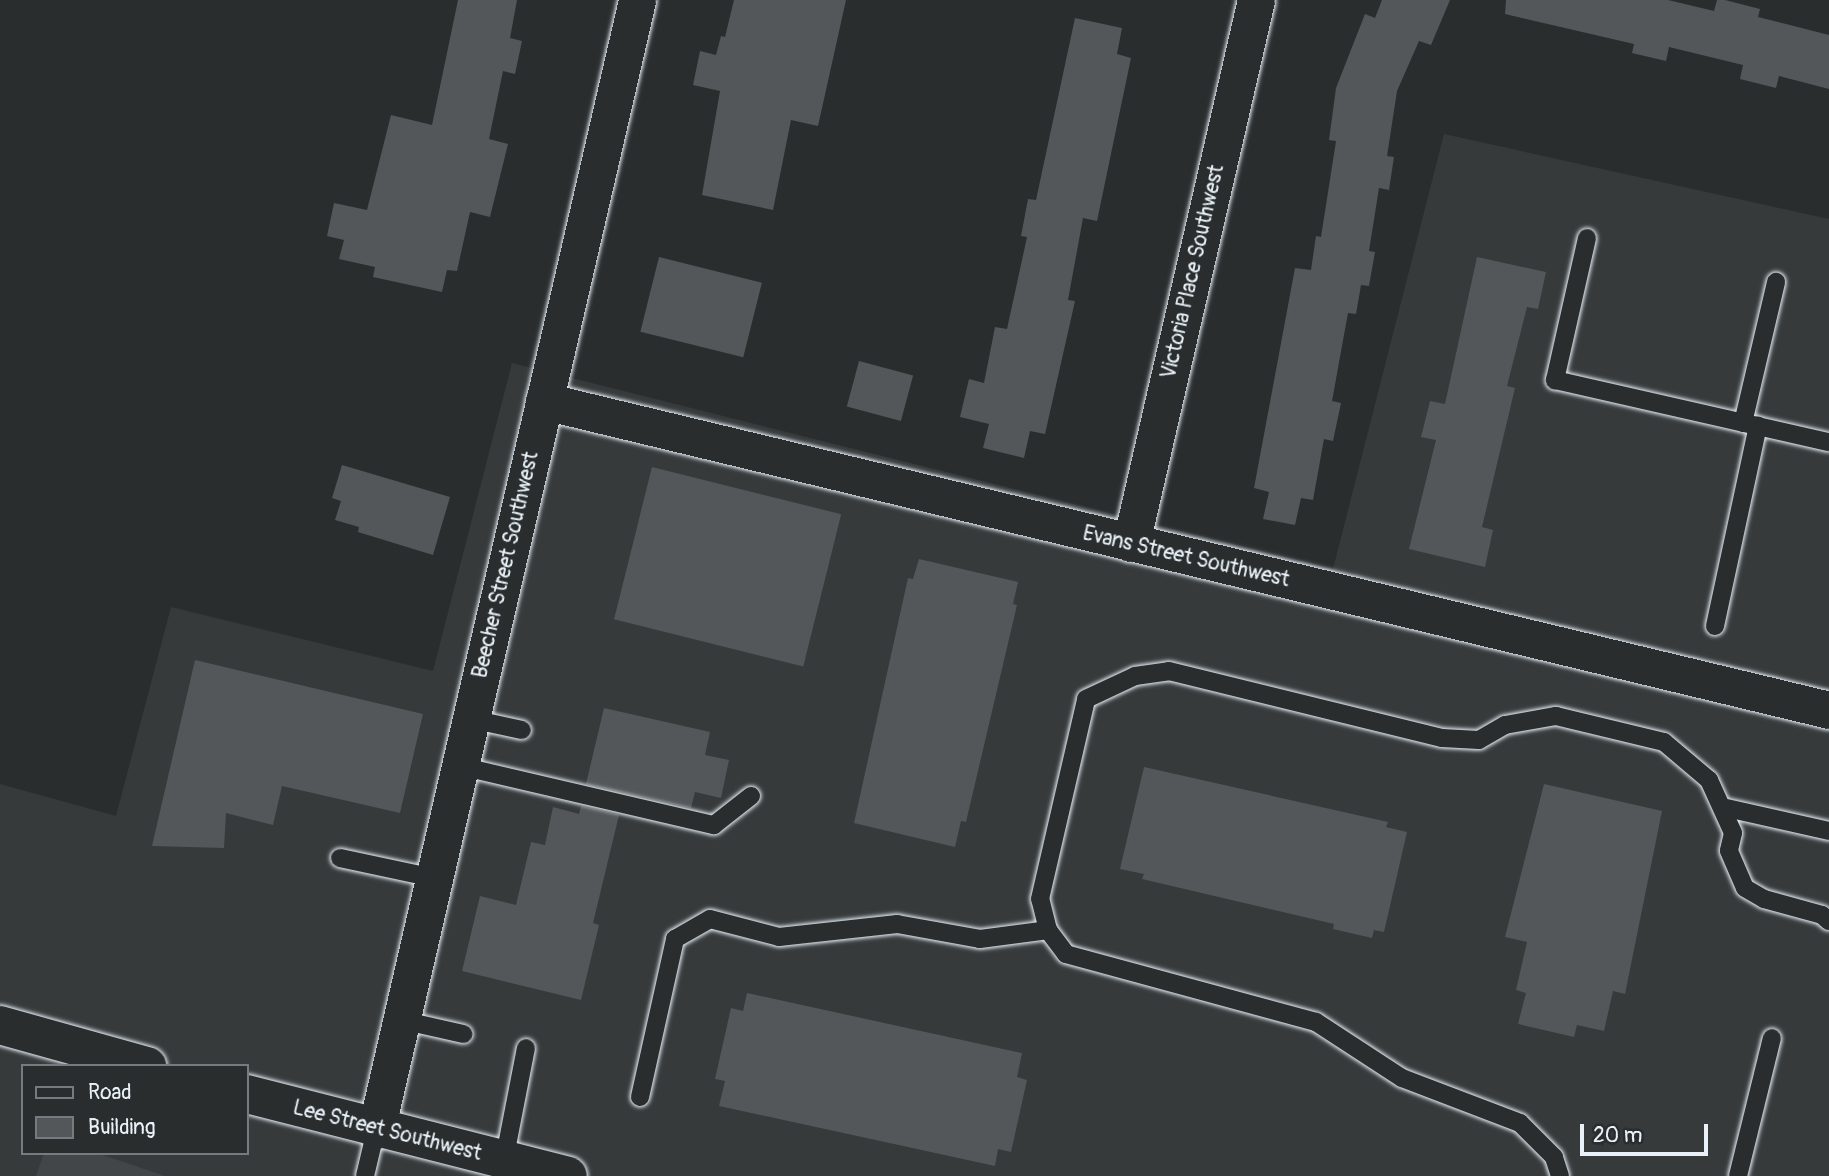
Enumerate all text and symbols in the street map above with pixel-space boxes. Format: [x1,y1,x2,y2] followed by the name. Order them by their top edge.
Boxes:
[1156,162,1230,382] street label: Victoria Place Southwest
[468,449,544,681] street label: Beecher Street Southwest
[1080,521,1292,593] street label: Evans Street Southwest
[21,1064,248,1155] legend
[88,1079,132,1106] text: Road
[290,1095,484,1167] street label: Lee Street Southwest
[1584,1110,1712,1154] scale bar
[88,1114,155,1141] text: Building
[1593,1122,1642,1149] text: 20 m

